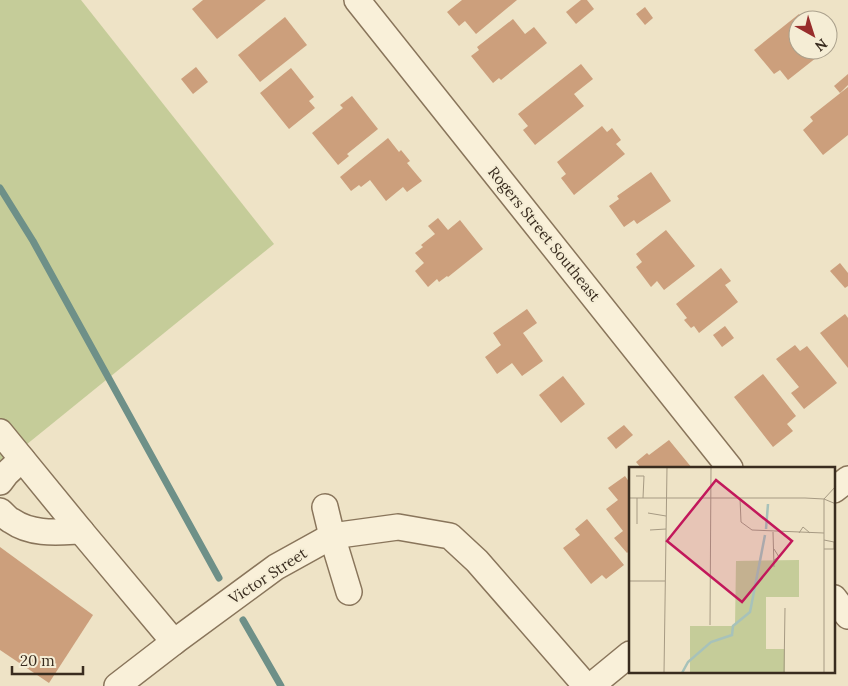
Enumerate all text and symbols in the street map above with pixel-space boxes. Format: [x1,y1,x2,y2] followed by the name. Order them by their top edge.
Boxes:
[788,10,838,60] north arrow
[811,35,831,56] text: N
[484,162,605,305] street label: Rogers Street Southeast
[629,467,836,674] inset map
[224,543,310,608] street label: Victor Street
[12,644,84,676] scale bar
[20,651,55,670] text: 20 m

